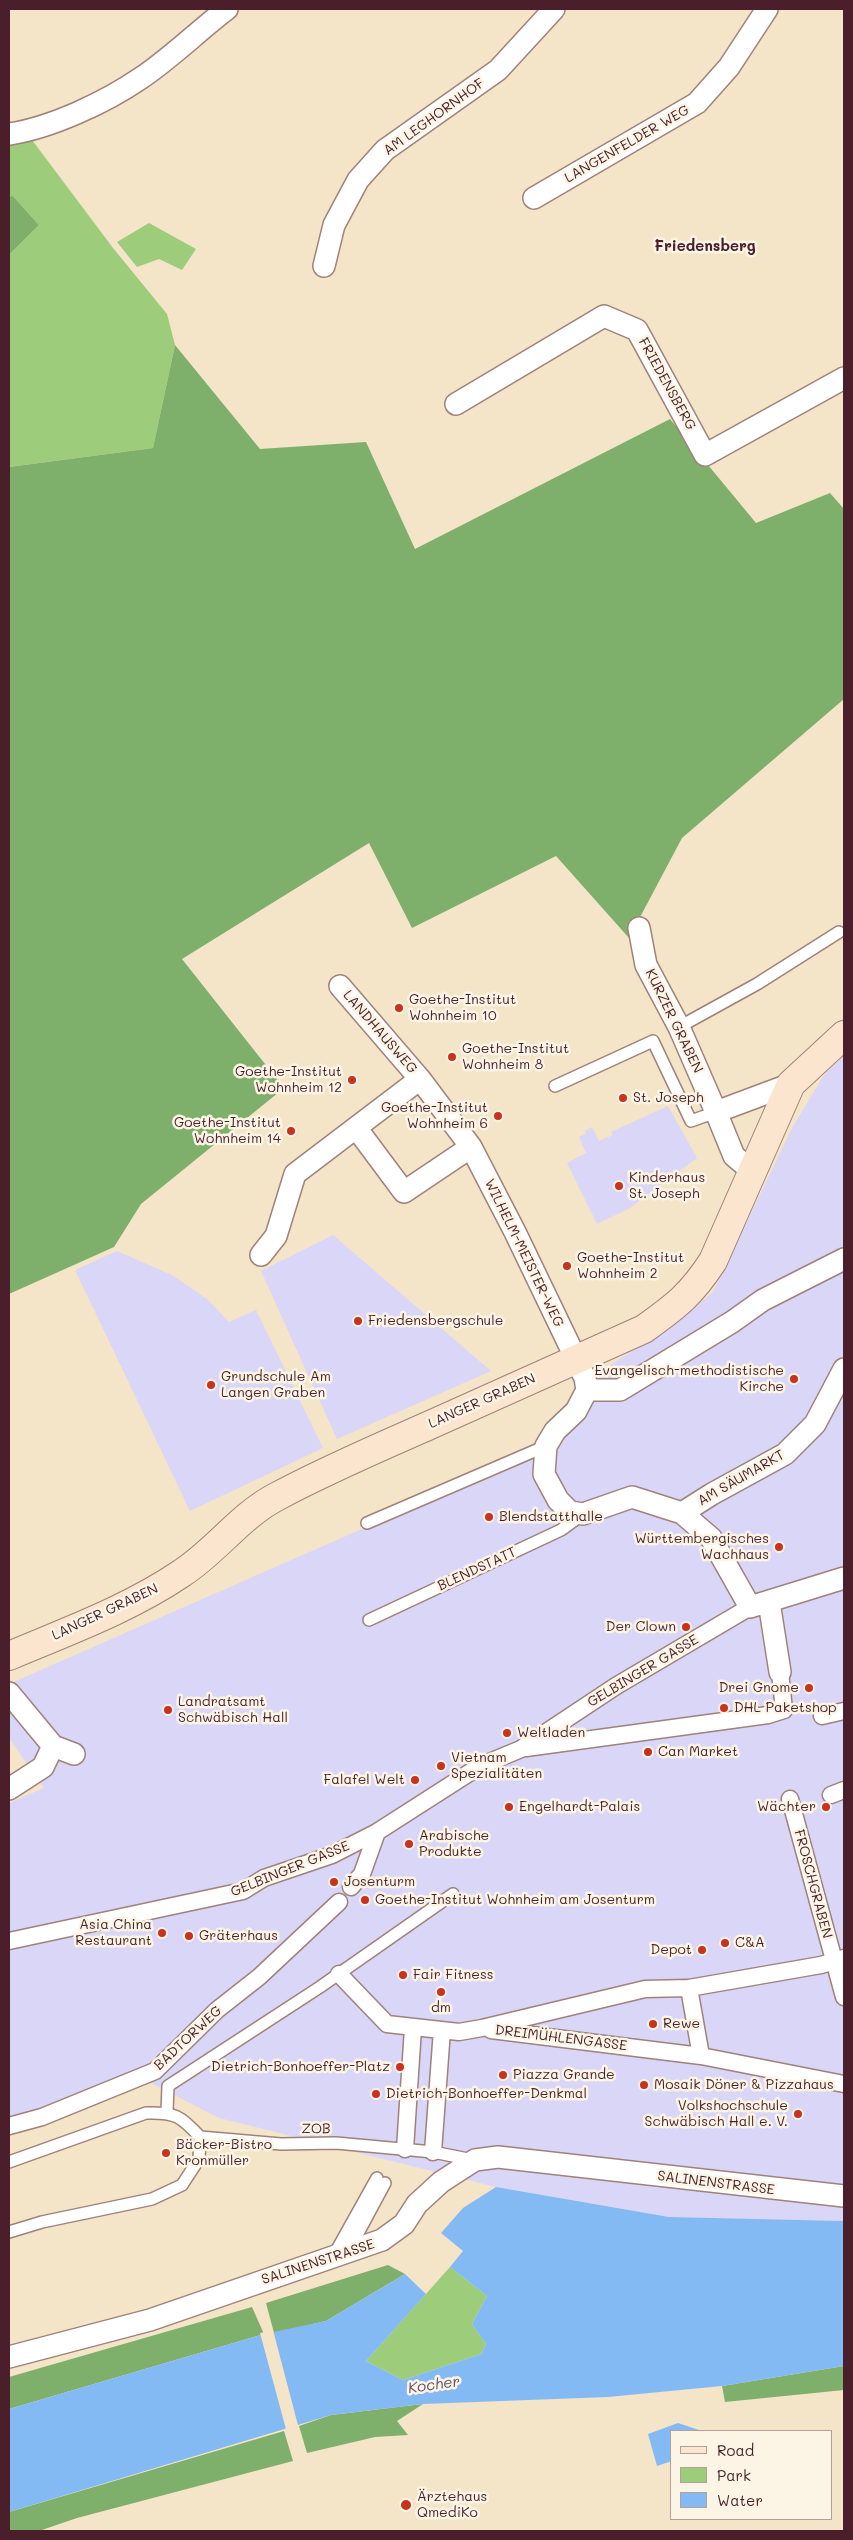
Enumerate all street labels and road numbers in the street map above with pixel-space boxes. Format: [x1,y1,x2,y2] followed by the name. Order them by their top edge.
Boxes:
[380,75,488,159] street label: AM LEGHORNHOF
[562,101,692,187] street label: LANGENFELDER WEG
[635,335,699,433] street label: FRIEDENSBERG
[642,966,706,1076] street label: KURZER GRABEN
[339,987,421,1077] street label: LANDHAUSWEG
[481,1176,567,1330] street label: WILHELM-MEISTER-WEG
[426,1370,538,1432] street label: LANGER GRABEN
[695,1446,787,1510] street label: AM SÄUMARKT
[435,1543,519,1595] street label: BLENDSTATT
[49,1580,161,1644] street label: LANGER GRABEN
[584,1631,702,1711] street label: GELBINGER GASSE
[790,1828,836,1940] street label: FROSCHGRABEN
[228,1837,352,1901] street label: GELBINGER GASSE
[151,2002,225,2074] street label: BADTORWEG
[494,2022,628,2054] street label: DREIMÜHLENGASSE
[301,2120,331,2138] street label: ZOB
[656,2167,776,2199] street label: SALINENSTRASSE
[259,2236,377,2288] street label: SALINENSTRASSE

